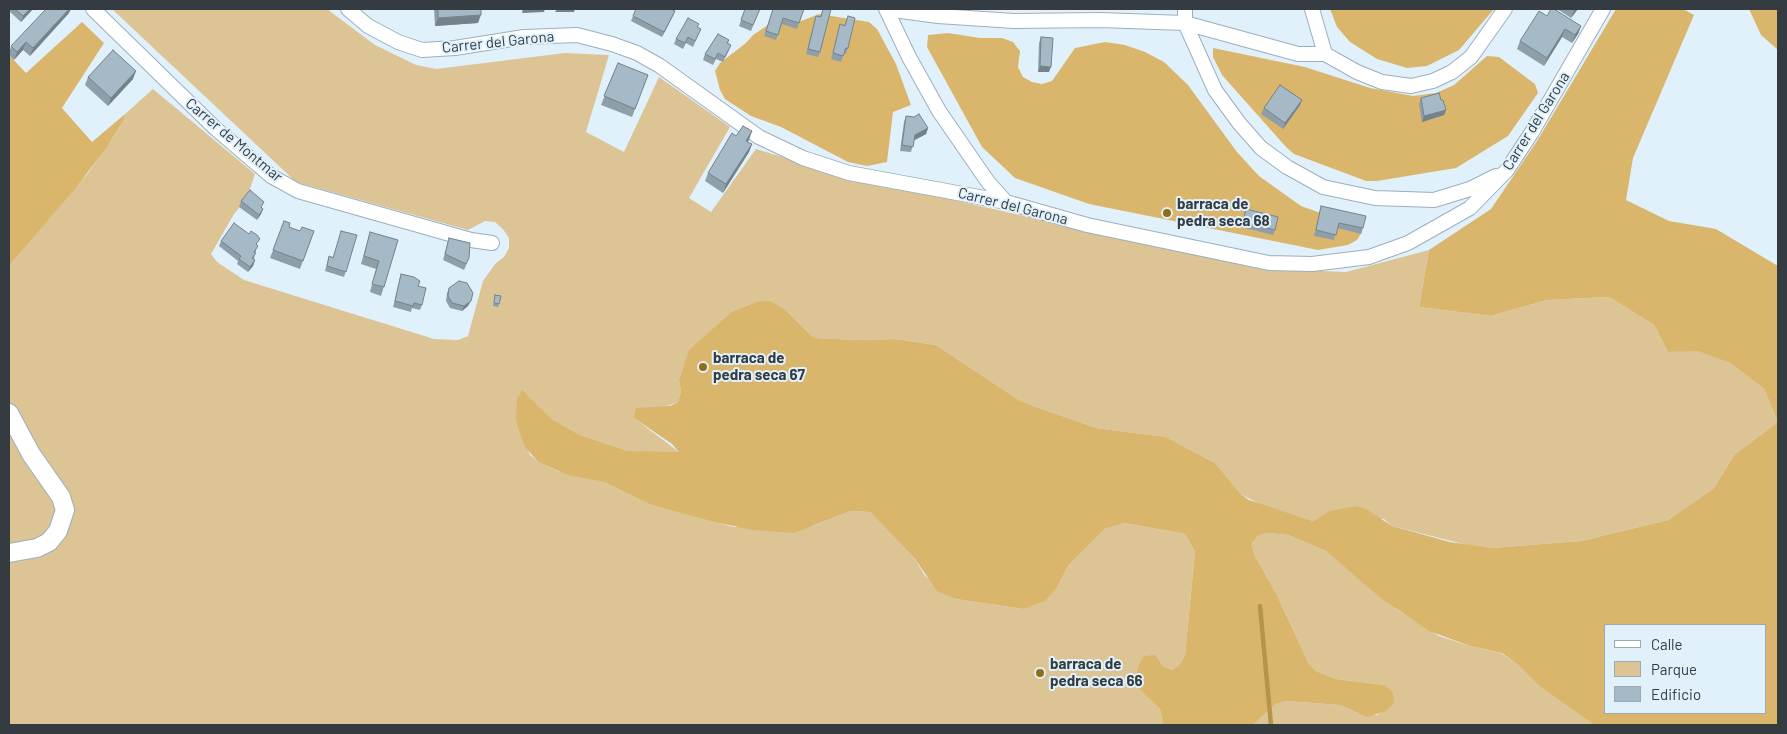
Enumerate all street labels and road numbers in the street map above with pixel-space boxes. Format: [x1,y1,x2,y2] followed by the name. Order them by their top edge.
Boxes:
[441,27,555,57] street label: Carrer del Garona
[1499,68,1573,174] street label: Carrer del Garona
[182,94,286,186] street label: Carrer de Montmar
[956,184,1070,228] street label: Carrer del Garona

